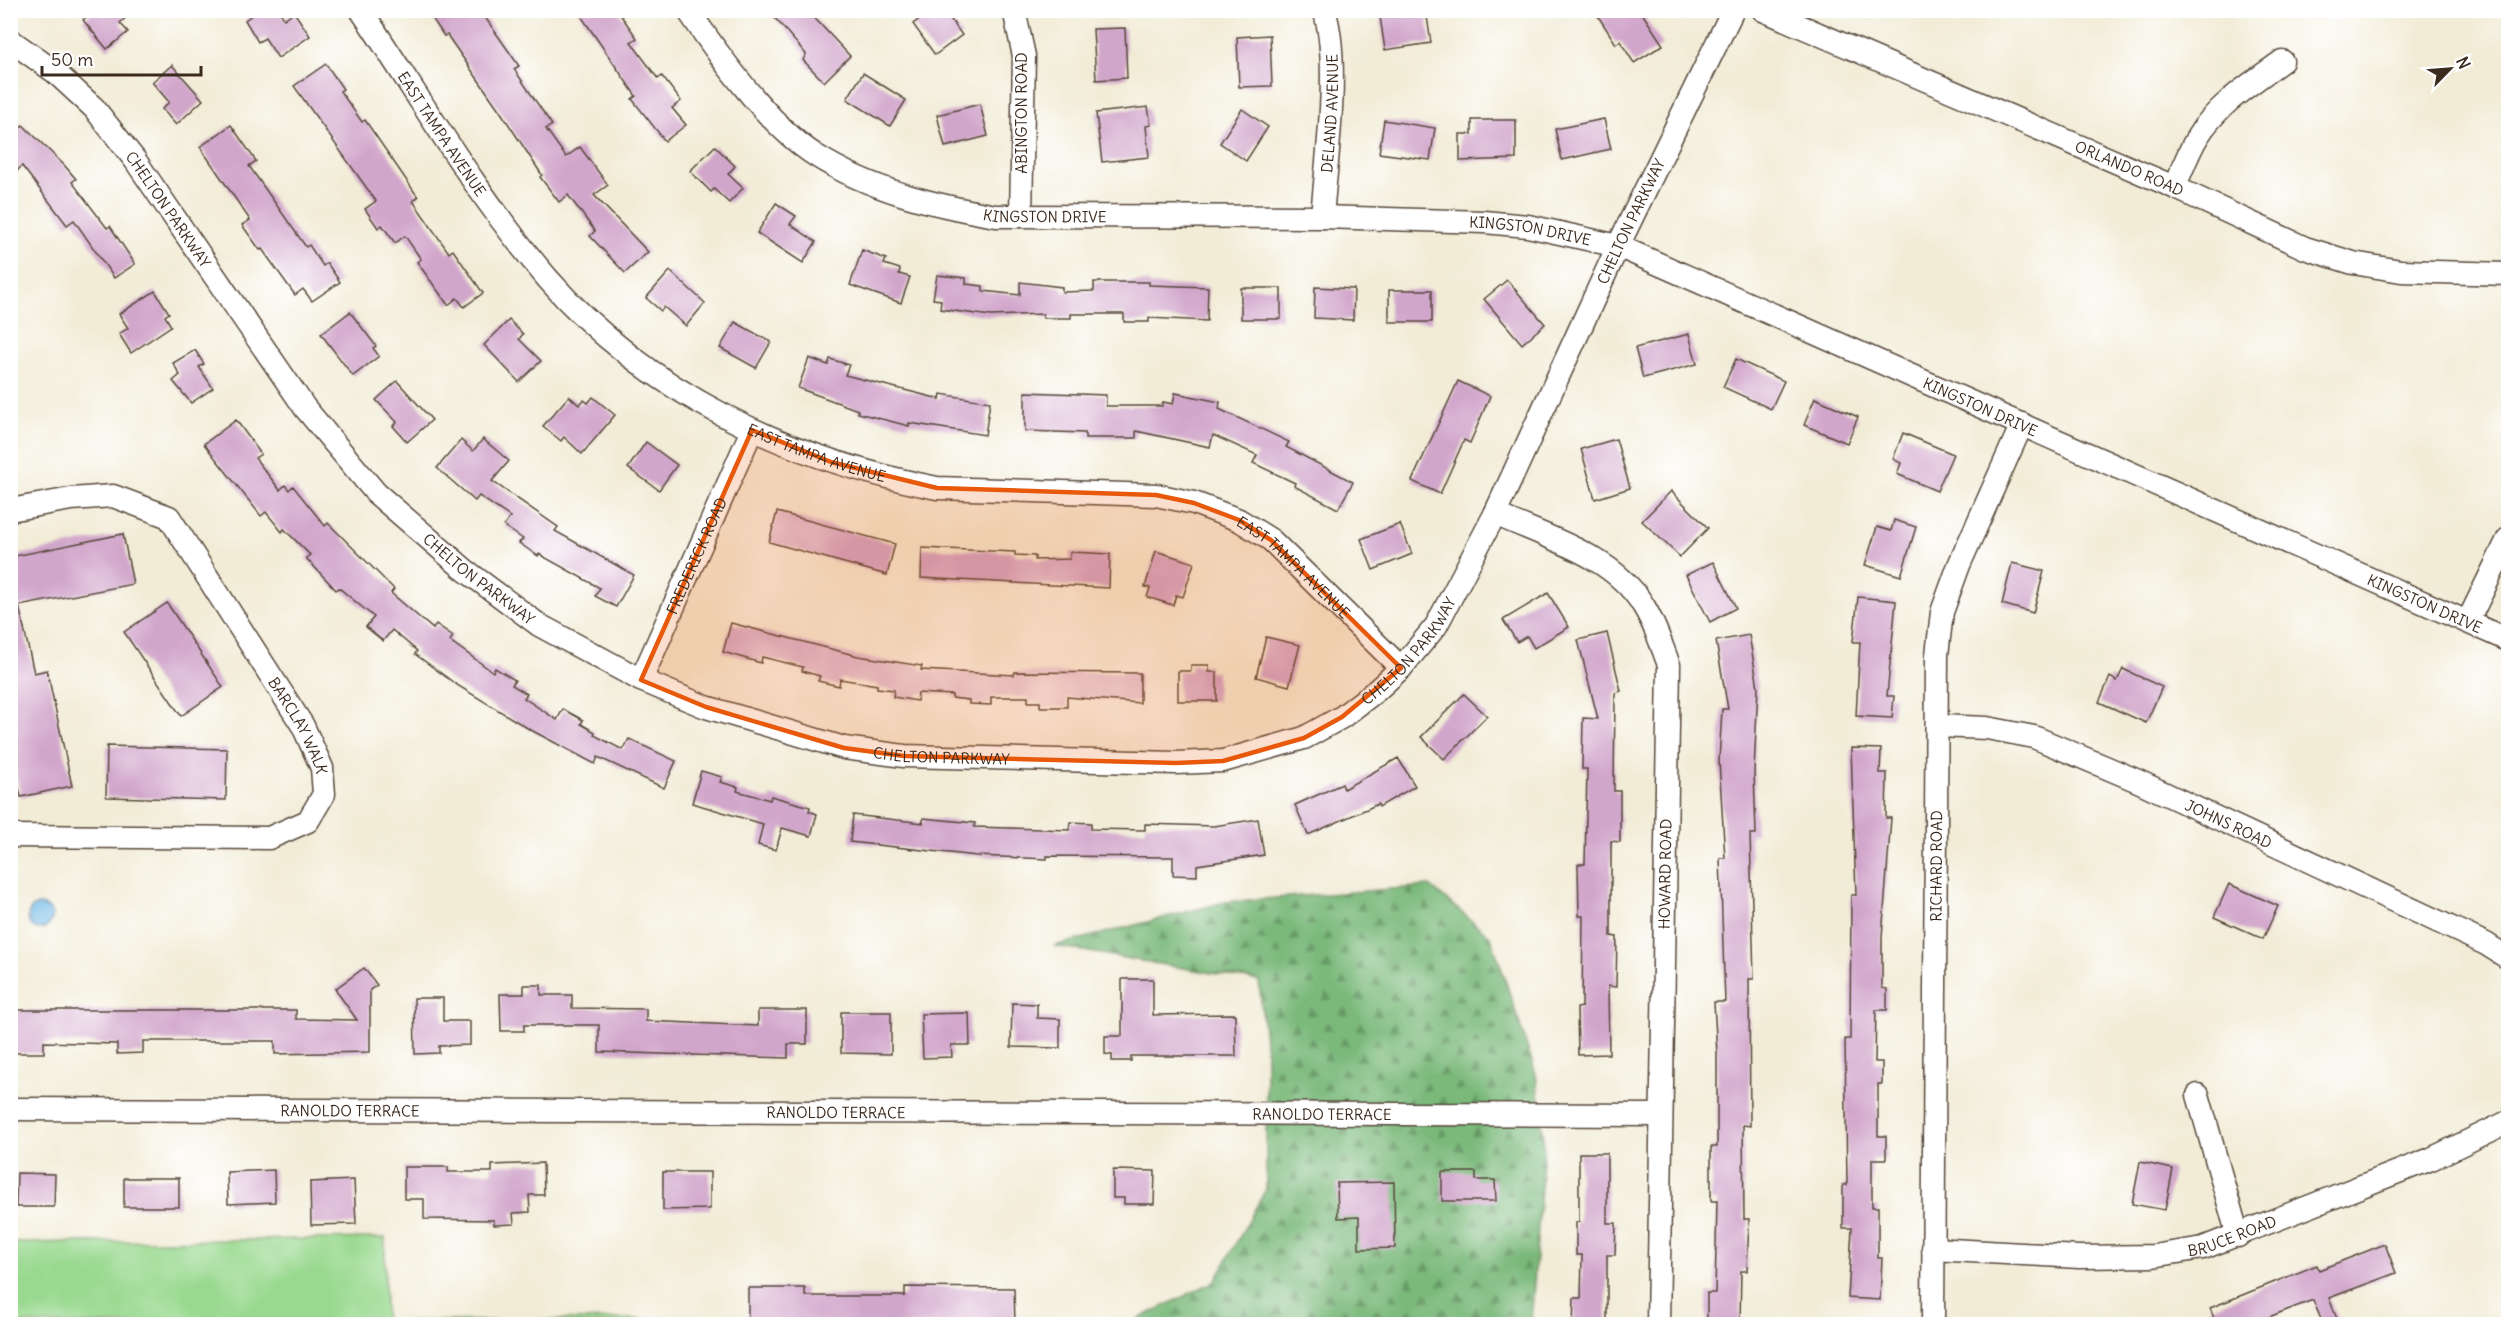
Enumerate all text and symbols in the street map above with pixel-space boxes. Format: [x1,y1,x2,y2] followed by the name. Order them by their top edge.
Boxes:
[42,39,201,77] scale bar
[2420,39,2480,99] north arrow
[51,48,93,71] text: 50 m
[1012,52,1031,174] street label: ABINGTON ROAD
[1317,53,1341,173] street label: DELAND AVENUE
[2452,53,2475,72] text: N
[394,68,491,200] street label: EAST TAMPA AVENUE
[2072,136,2187,200] street label: ORLANDO ROAD
[122,147,216,271] street label: CHELTON PARKWAY
[1592,155,1669,287] street label: CHELTON PARKWAY
[982,204,1107,226] street label: KINGSTON DRIVE
[1469,212,1593,249] street label: KINGSTON DRIVE
[1920,373,2041,440] street label: KINGSTON DRIVE
[744,419,888,486] street label: EAST TAMPA AVENUE
[662,494,730,617] street label: FREDERICK ROAD
[1233,512,1354,622] street label: EAST TAMPA AVENUE
[419,529,539,629] street label: CHELTON PARKWAY
[2365,570,2485,637] street label: KINGSTON DRIVE
[1357,593,1459,708] street label: CHELTON PARKWAY
[265,673,332,775] street label: BARCLAY WALK
[872,742,1011,768] street label: CHELTON PARKWAY
[2182,795,2275,852] street label: JOHNS ROAD
[1926,810,1946,922] street label: RICHARD ROAD
[1655,819,1675,929] street label: HOWARD ROAD
[280,1100,420,1120] street label: RANOLDO TERRACE
[766,1102,906,1122] street label: RANOLDO TERRACE
[1252,1104,1392,1124] street label: RANOLDO TERRACE
[2186,1211,2279,1260] street label: BRUCE ROAD

